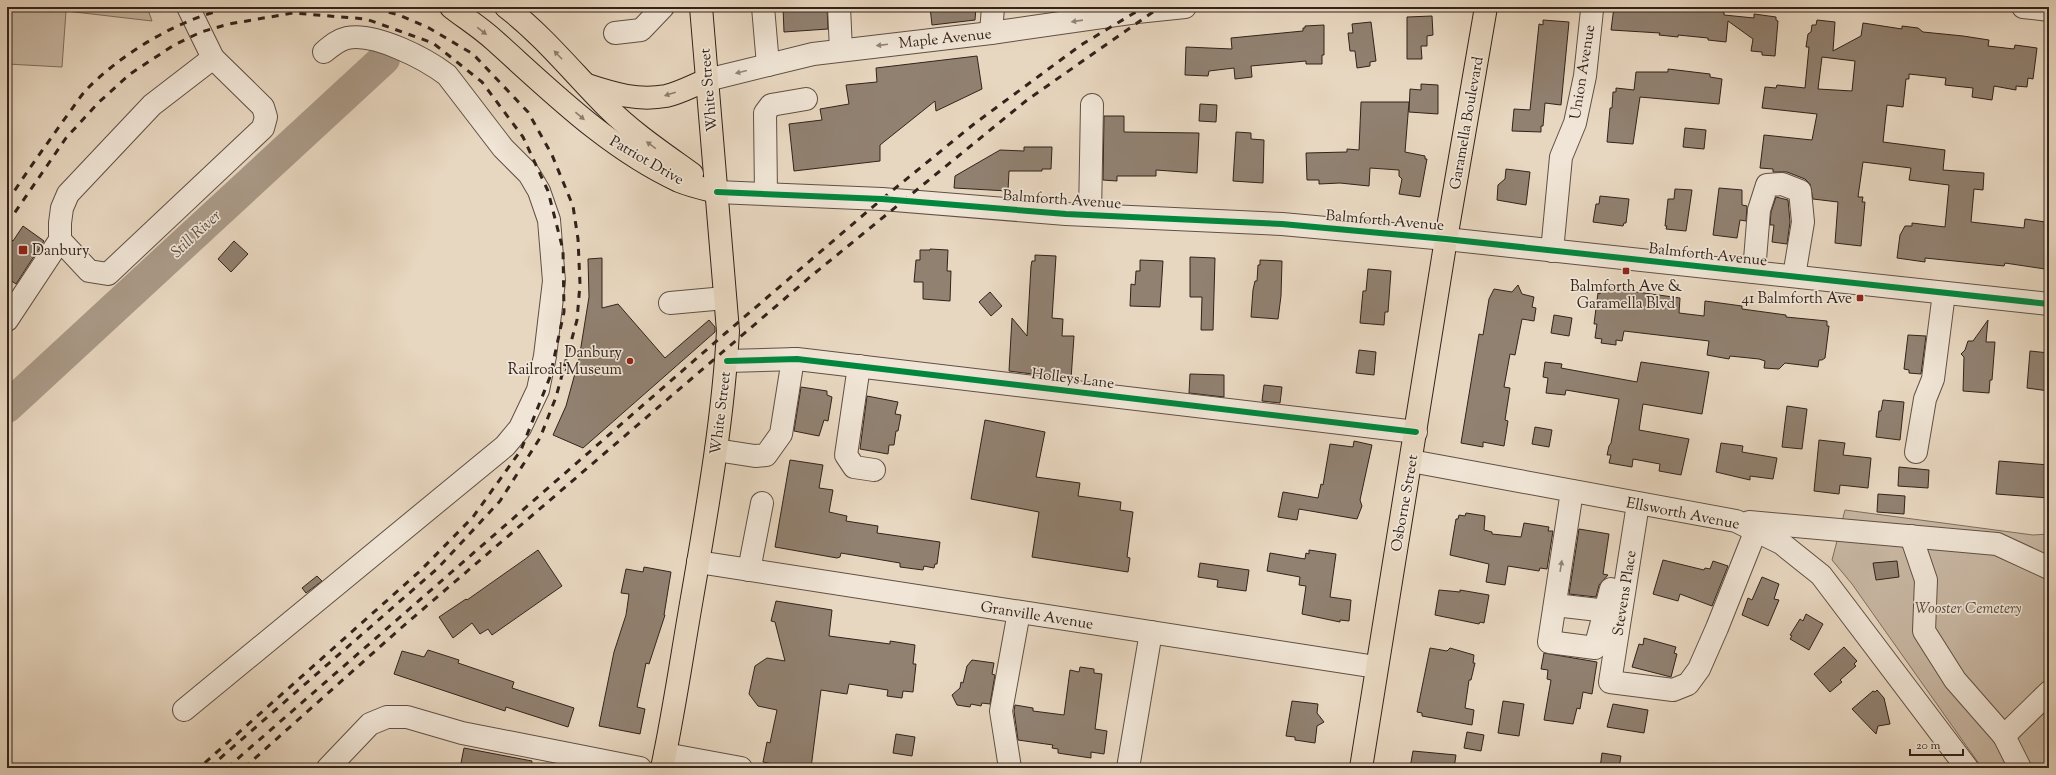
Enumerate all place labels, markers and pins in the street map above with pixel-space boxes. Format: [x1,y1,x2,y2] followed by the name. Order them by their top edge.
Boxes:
[32,241,90,262] place label: Danbury
[17,244,29,256] marker: Danbury
[1621,266,1631,276] marker: Balmforth Ave & Garamella Blvd
[1570,277,1683,315] place label: Balmforth Ave & Garamella Blvd
[1742,289,1852,310] place label: 41 Balmforth Ave
[1855,293,1865,303] marker: 41 Balmforth Ave
[508,343,623,381] place label: Danbury Railroad Museum
[625,356,635,366] marker: Danbury Railroad Museum

